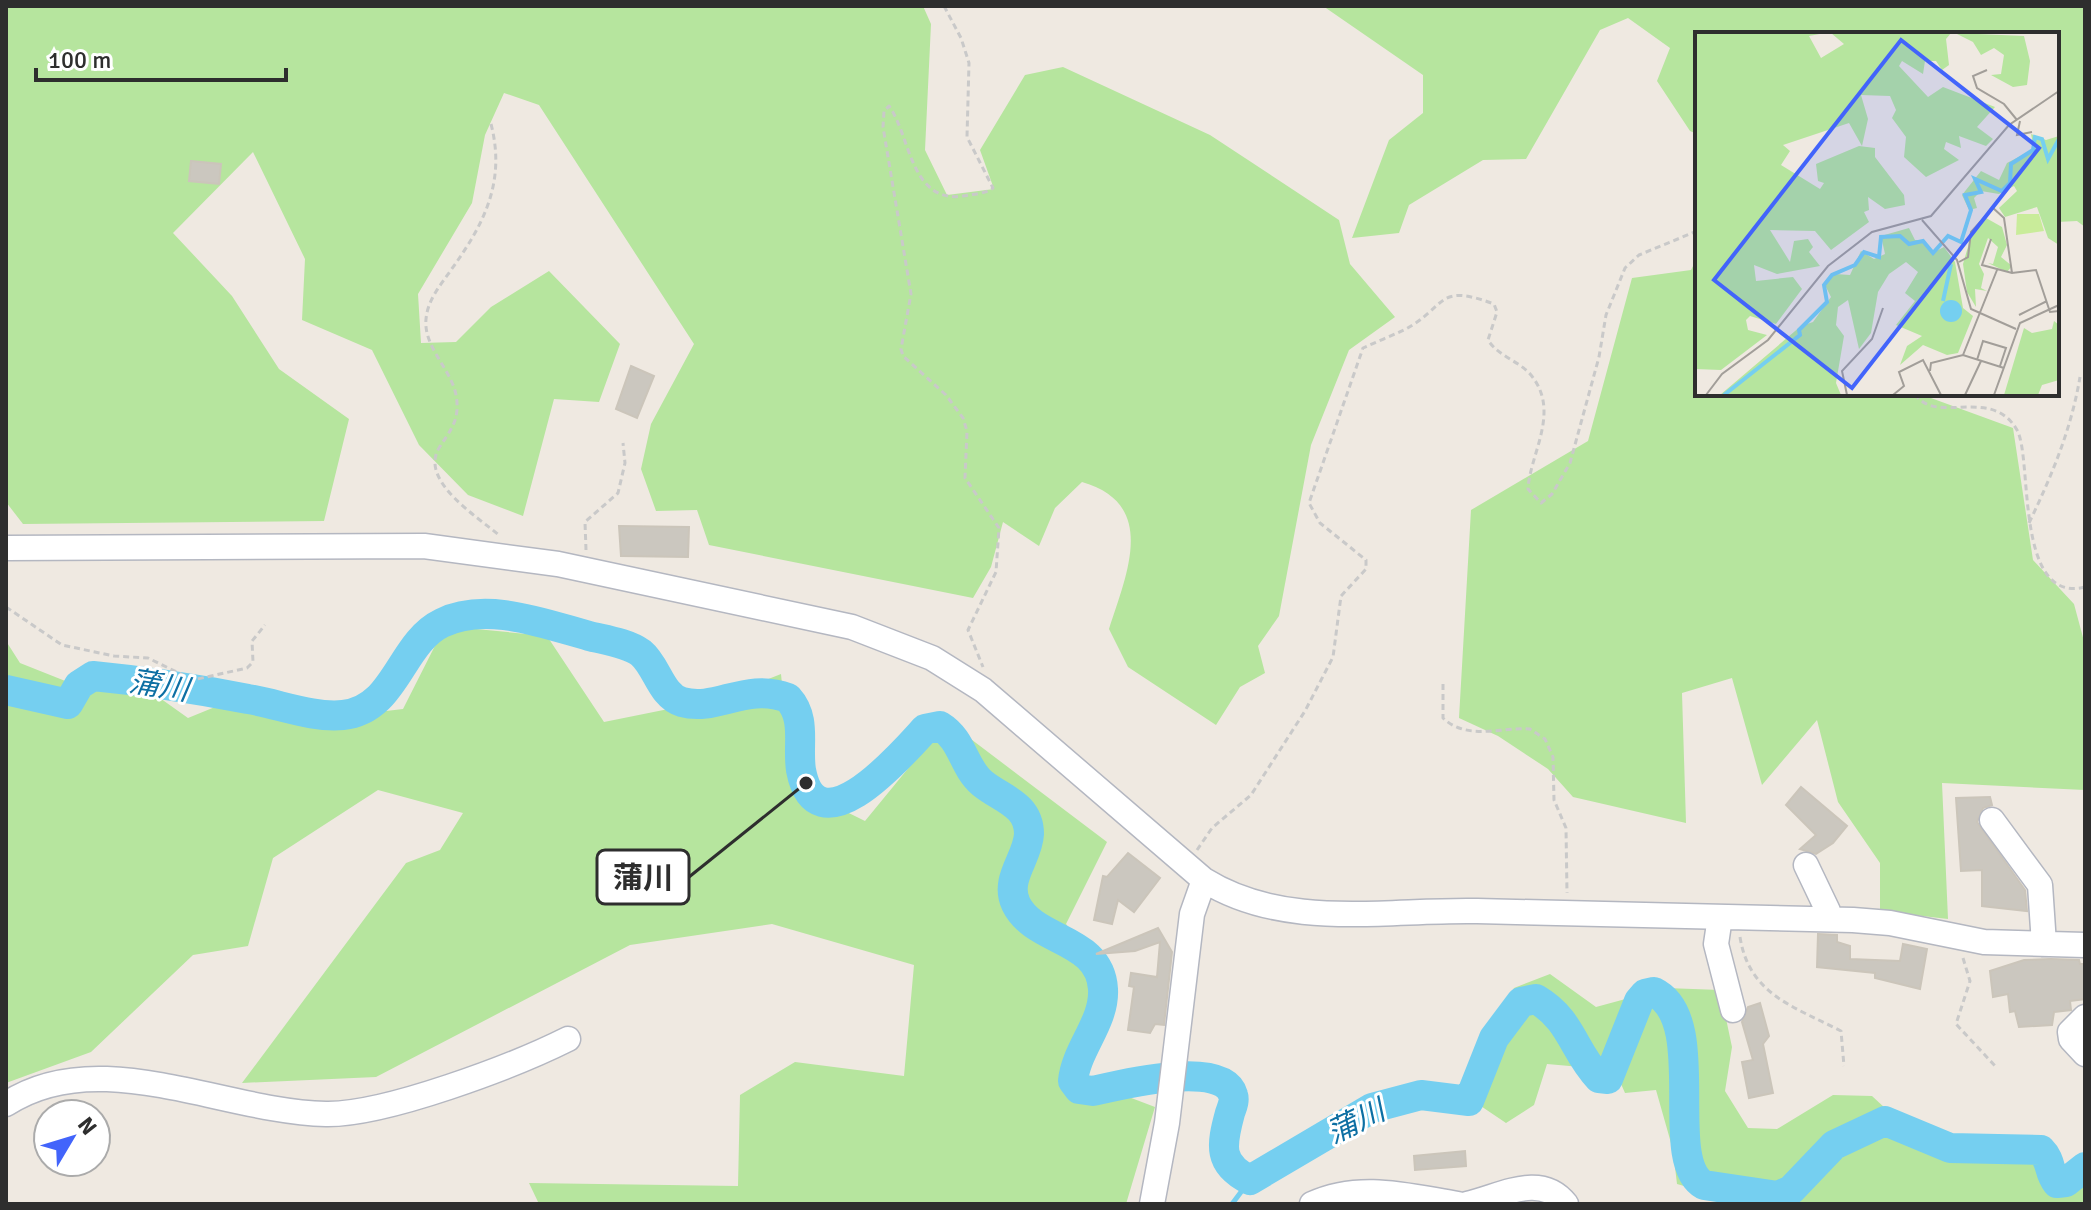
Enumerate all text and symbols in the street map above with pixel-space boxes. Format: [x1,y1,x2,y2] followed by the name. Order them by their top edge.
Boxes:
[36,32,286,82] scale bar
[1695,32,2059,396] inset map
[48,45,111,75] text: 100 m
[126,663,194,709] water label: 蒲川
[597,850,689,904] callout: 蒲川
[613,860,673,897] text: 蒲川
[1321,1091,1394,1152] water label: 蒲川
[32,1098,112,1178] north arrow
[72,1112,103,1140] text: N

